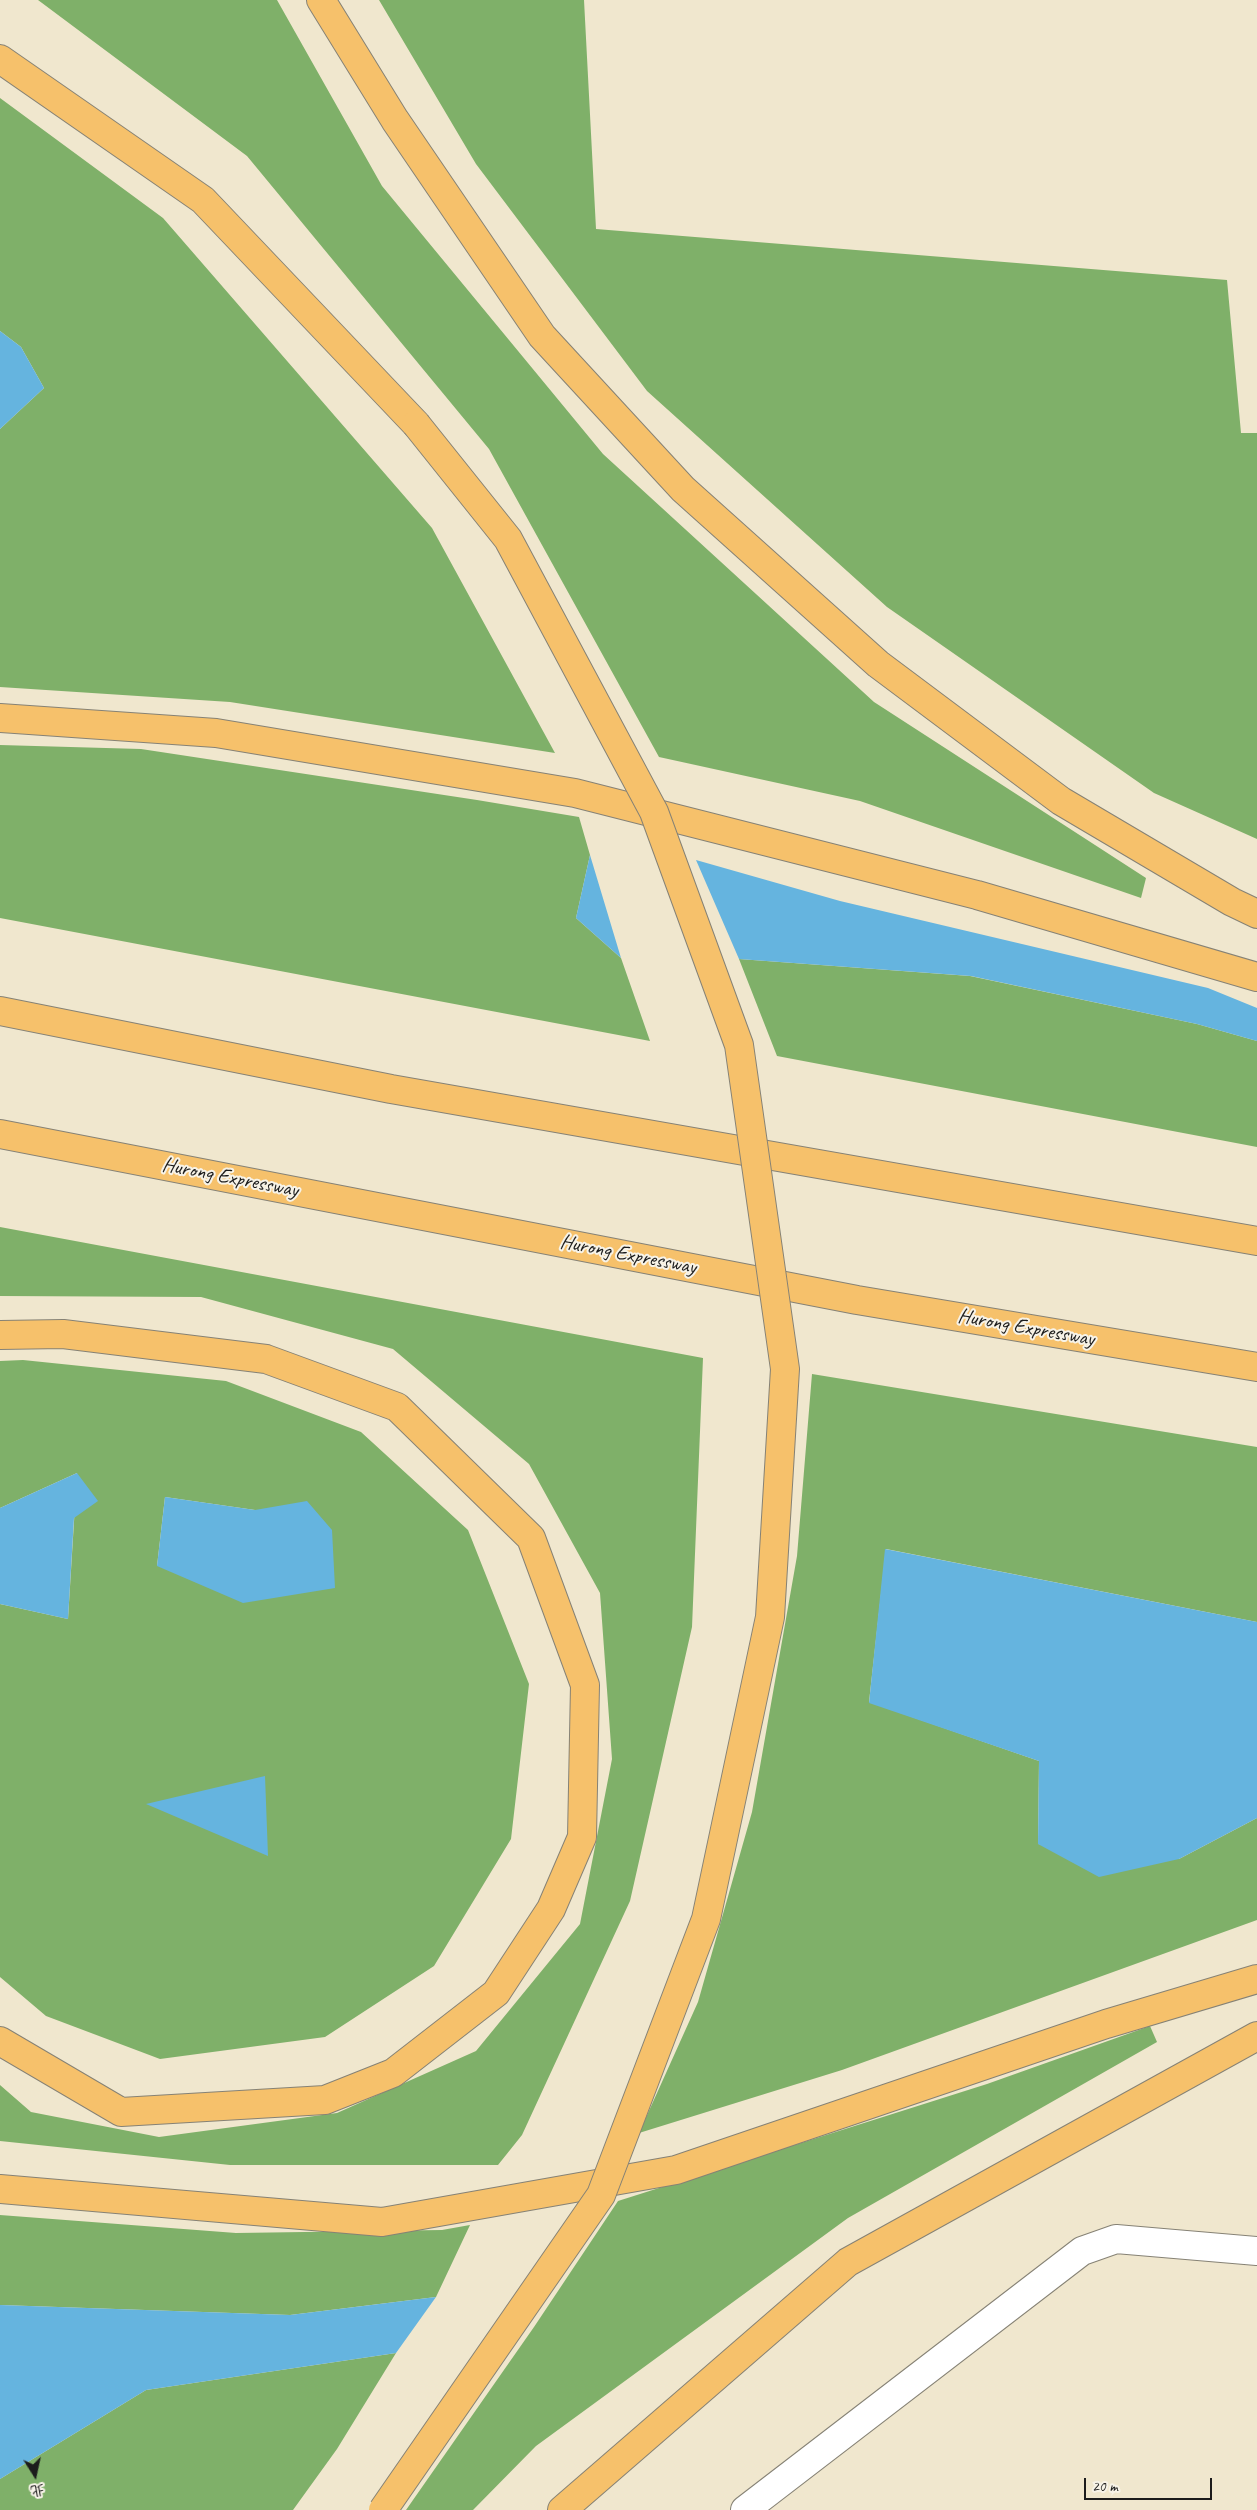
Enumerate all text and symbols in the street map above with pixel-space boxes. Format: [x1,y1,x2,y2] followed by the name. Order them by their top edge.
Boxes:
[160,1152,300,1204] street label: Hurong Expressway
[558,1229,698,1281] street label: Hurong Expressway
[956,1304,1096,1352] street label: Hurong Expressway
[10,2450,60,2500] north arrow
[1087,2468,1214,2500] scale bar
[1092,2477,1118,2496] text: 20 m
[29,2481,46,2500] text: 北

